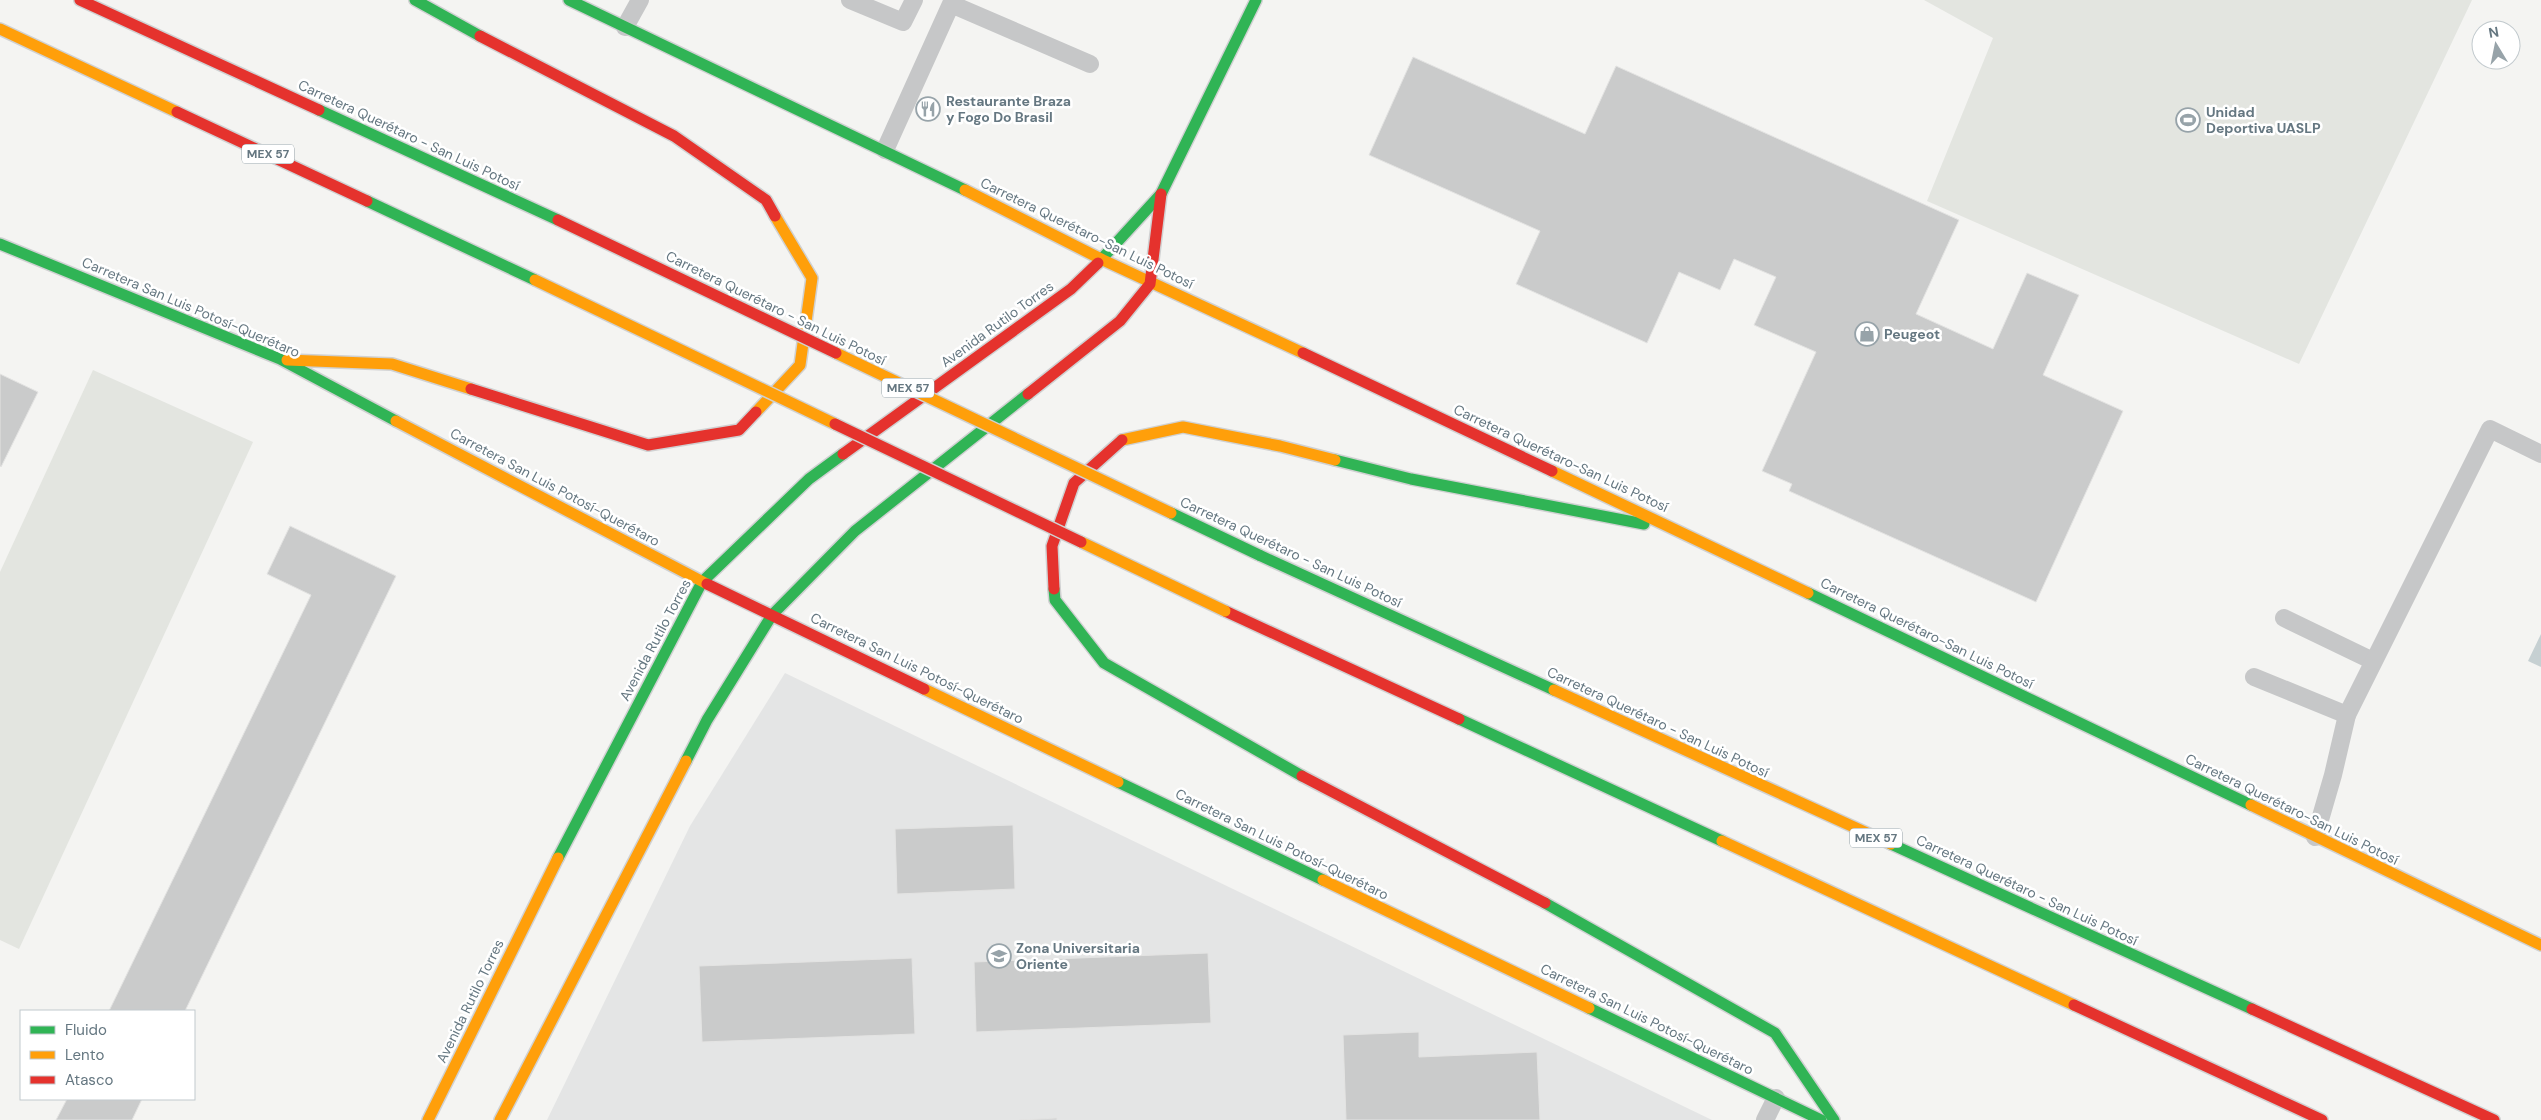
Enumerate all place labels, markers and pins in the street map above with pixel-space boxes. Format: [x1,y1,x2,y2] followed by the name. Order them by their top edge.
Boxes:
[946,92,1071,126] place label: Restaurante Braza y Fogo Do Brasil
[915,96,941,122] restaurant icon: Restaurante Braza y Fogo Do Brasil
[2206,103,2321,137] place label: Unidad Deportiva UASLP
[2175,107,2201,133] sports icon: Unidad Deportiva UASLP
[1854,321,1880,347] shop icon: Peugeot
[1884,325,1940,343] place label: Peugeot
[1016,939,1140,973] place label: Zona Universitaria Oriente
[986,943,1012,969] school or university icon: Zona Universitaria Oriente

